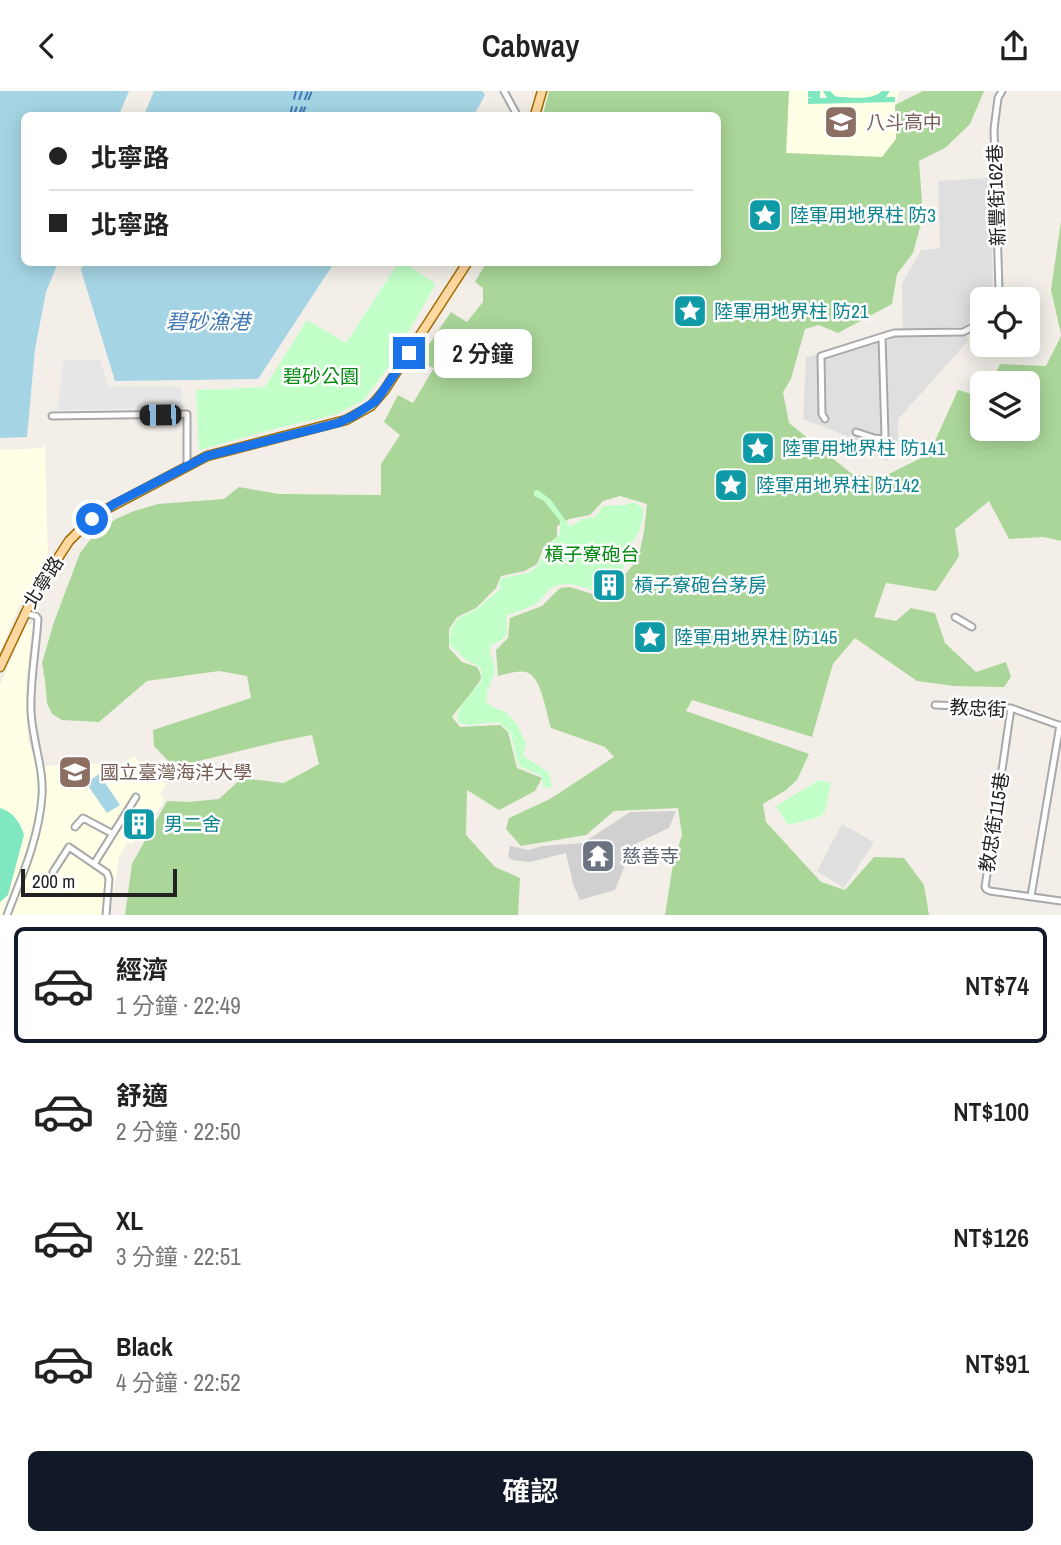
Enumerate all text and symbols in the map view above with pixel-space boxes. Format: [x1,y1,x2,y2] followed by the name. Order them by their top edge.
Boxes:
[482,24,579,67] text: Cabway
[28,27,66,65] icon: back
[995,27,1033,65] icon: share
[822,103,860,141] school or university icon: 八斗高中
[866,109,942,135] place label: 八斗高中
[91,140,169,175] text: 北寧路
[981,144,1011,246] street label: 新豐街162巷
[746,196,784,234] place icon: 陸軍用地界柱 防3
[790,202,936,228] place label: 陸軍用地界柱 防3
[91,207,169,242] text: 北寧路
[970,287,1040,441] map controls
[970,287,1040,357] button: locate
[671,292,709,330] place icon: 陸軍用地界柱 防21
[714,298,869,324] place label: 陸軍用地界柱 防21
[166,307,253,336] water label: 碧砂漁港
[434,329,532,377] callout: 2 分鐘
[393,337,425,369] route end
[452,338,514,369] text: 2 分鐘
[283,363,359,389] park label: 碧砂公園
[970,371,1040,441] button: layers
[139,404,182,426] car
[739,429,777,467] place icon: 陸軍用地界柱 防141
[782,435,946,461] place label: 陸軍用地界柱 防141
[712,466,750,504] place icon: 陸軍用地界柱 防142
[756,472,919,498] place label: 陸軍用地界柱 防142
[76,503,108,535] route start
[544,541,640,567] park label: 槓子寮砲台
[17,551,69,613] street label: 北寧路
[590,566,628,604] building icon: 槓子寮砲台茅房
[634,572,767,598] place label: 槓子寮砲台茅房
[631,618,669,656] place icon: 陸軍用地界柱 防145
[674,624,838,650] place label: 陸軍用地界柱 防145
[949,694,1007,722] street label: 教忠街
[56,753,94,791] school or university icon: 國立臺灣海洋大學
[100,759,252,785] place label: 國立臺灣海洋大學
[973,770,1015,874] street label: 教忠街115巷
[120,805,158,843] building icon: 男二舍
[164,811,221,837] place label: 男二舍
[579,837,617,875] temple icon: 慈善寺
[622,843,679,869] place label: 慈善寺
[21,866,177,898] scale bar
[32,868,75,894] text: 200 m
[116,952,168,987] text: 經濟
[32,954,95,1017] icon: car
[965,968,1029,1003] text: NT$74
[116,990,241,1021] text: 1 分鐘 · 22:49
[116,1078,168,1113] text: 舒適
[32,1080,95,1143] icon: car
[953,1094,1029,1129] text: NT$100
[116,1116,241,1147] text: 2 分鐘 · 22:50
[116,1203,143,1238] text: XL
[32,1206,95,1269] icon: car
[953,1220,1029,1255] text: NT$126
[116,1241,241,1272] text: 3 分鐘 · 22:51
[116,1329,173,1364] text: Black
[32,1332,95,1395] icon: car
[965,1346,1029,1381] text: NT$91
[116,1367,241,1398] text: 4 分鐘 · 22:52
[28,1451,1033,1531] button: 確認

